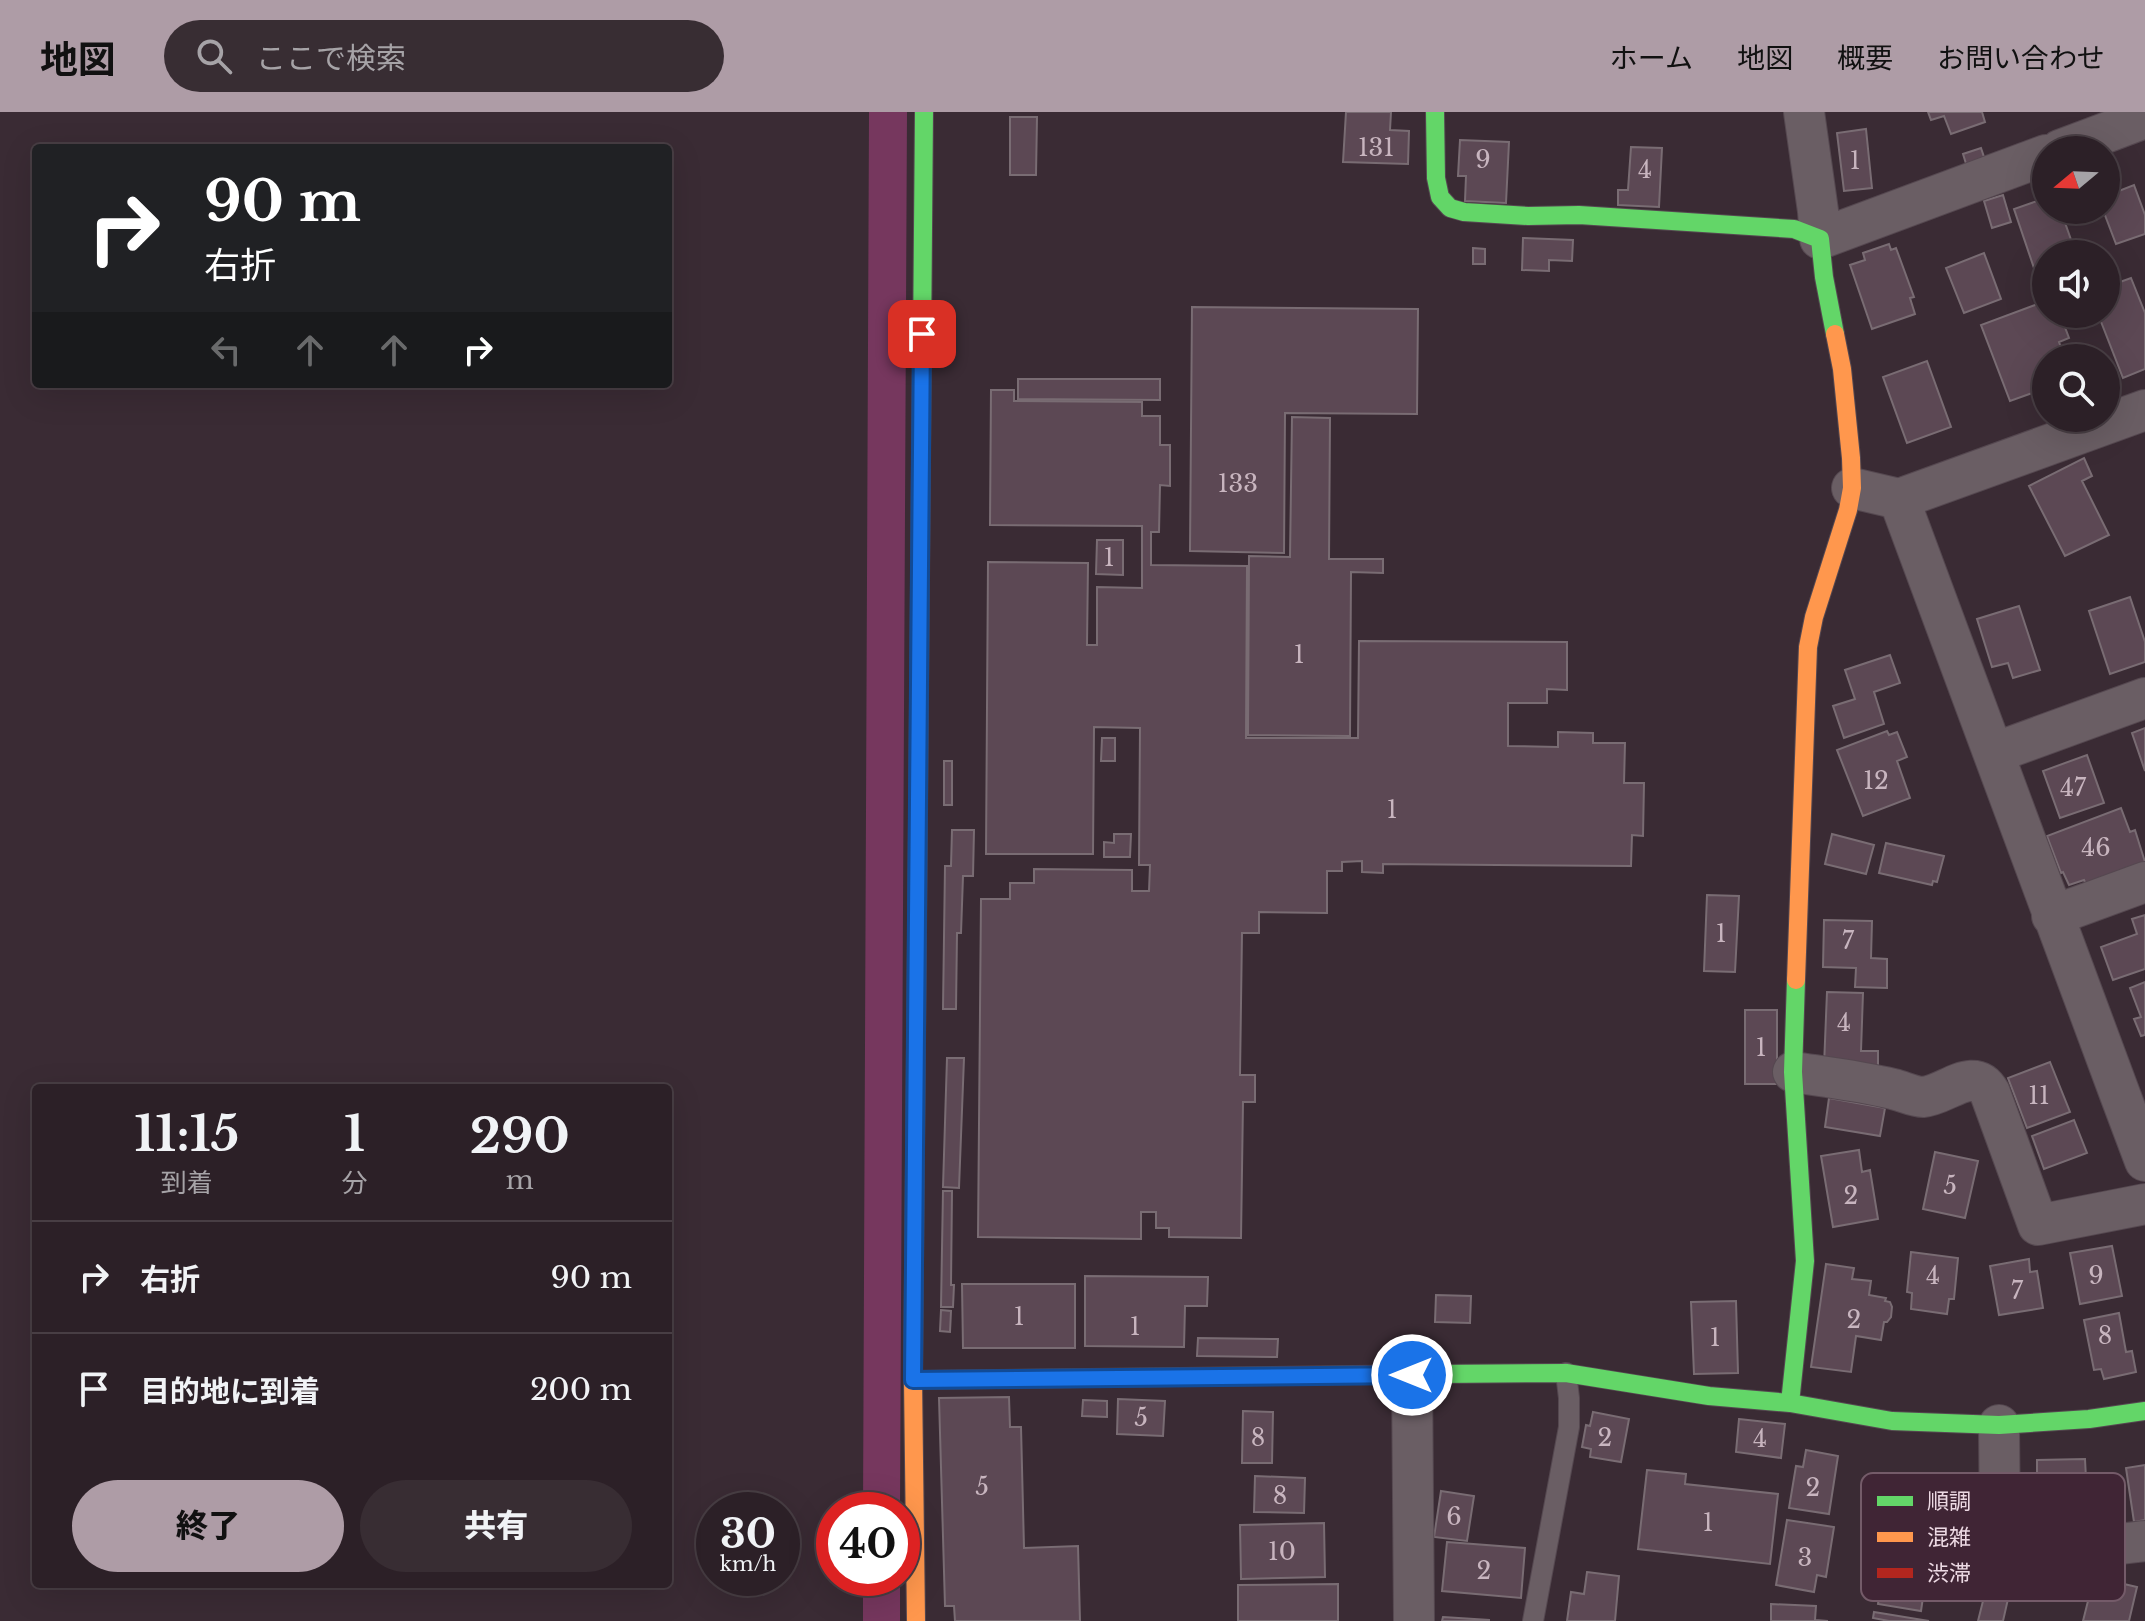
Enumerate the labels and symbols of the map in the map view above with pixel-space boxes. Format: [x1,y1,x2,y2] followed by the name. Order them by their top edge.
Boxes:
[1358,133,1394,162] house number: 131
[2032,136,2120,224] north arrow
[1475,145,1491,174] house number: 9
[1850,146,1860,175] house number: 1
[1638,155,1652,184] house number: 4
[888,300,956,368] pin
[1218,469,1258,498] house number: 133
[1104,543,1114,572] house number: 1
[1294,640,1304,669] house number: 1
[1863,766,1889,795] house number: 12
[2060,773,2087,802] house number: 47
[1387,795,1397,824] house number: 1
[2081,833,2111,862] house number: 46
[1716,919,1726,948] house number: 1
[1842,926,1855,955] house number: 7
[1837,1008,1851,1037] house number: 4
[1756,1033,1766,1062] house number: 1
[2028,1081,2050,1110] house number: 11
[1943,1171,1957,1200] house number: 5
[1844,1181,1858,1210] house number: 2
[1926,1261,1940,1290] house number: 4
[2088,1261,2104,1290] house number: 9
[2011,1276,2024,1305] house number: 7
[1014,1302,1024,1331] house number: 1
[1847,1305,1861,1334] house number: 2
[1130,1312,1140,1341] house number: 1
[2098,1321,2112,1350] house number: 8
[1710,1323,1720,1352] house number: 1
[1370,1333,1454,1417] position arrow
[1134,1403,1148,1432] house number: 5
[1251,1423,1265,1452] house number: 8
[1598,1423,1612,1452] house number: 2
[1753,1424,1767,1453] house number: 4
[975,1472,989,1501] house number: 5
[1806,1473,1820,1502] house number: 2
[1861,1473,2125,1601] legend
[1273,1481,1287,1510] house number: 8
[1927,1488,1971,1515] text: 順調
[816,1492,920,1596] speed limit sign: 40
[1446,1502,1462,1531] house number: 6
[1703,1508,1713,1537] house number: 1
[1927,1524,1971,1551] text: 混雑
[1268,1537,1296,1566] house number: 10
[1798,1543,1812,1572] house number: 3
[1477,1556,1491,1585] house number: 2
[1927,1560,1971,1587] text: 渋滞

